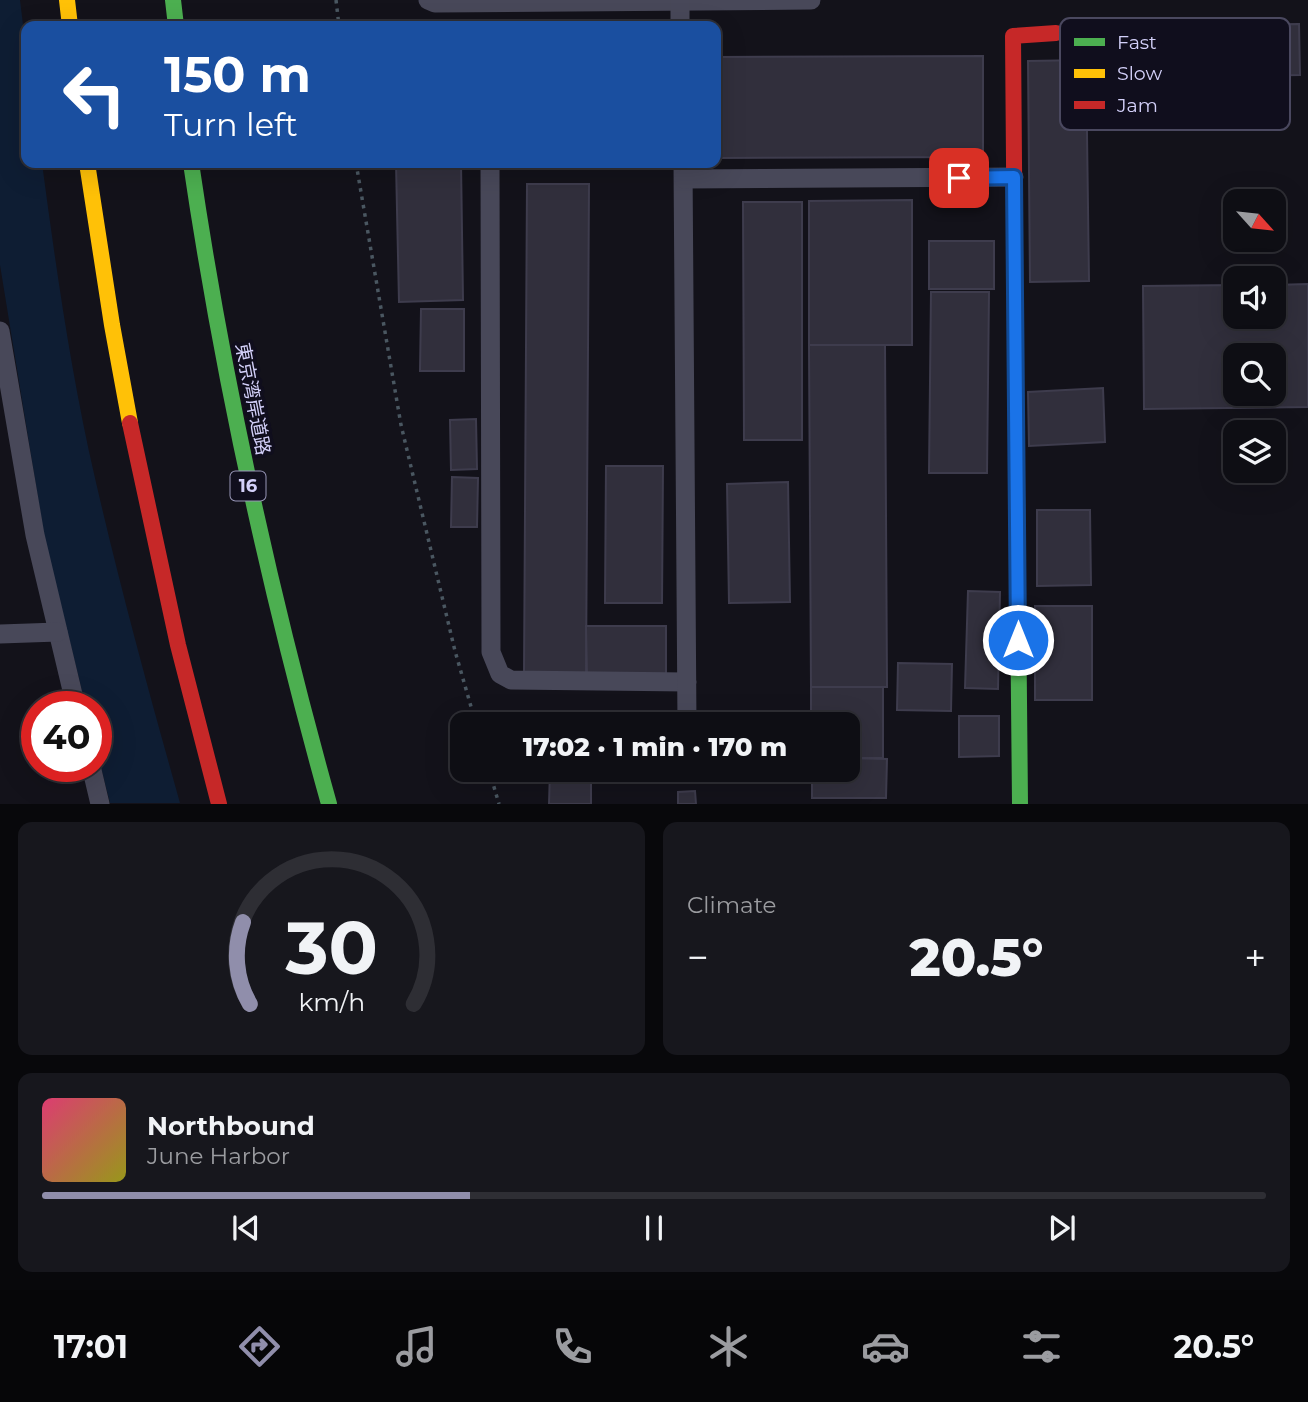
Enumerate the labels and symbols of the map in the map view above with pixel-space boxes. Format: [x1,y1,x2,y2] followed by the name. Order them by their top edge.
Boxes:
[1060,18,1290,130] legend
[1117,31,1157,54] text: Fast
[1117,62,1162,85] text: Slow
[1116,94,1158,117] text: Jam
[929,148,989,208] pin
[1223,189,1286,252] north arrow
[231,341,275,457] street label: 東京湾岸道路
[230,472,266,500] road number: 16
[981,603,1055,677] position arrow
[21,691,112,782] speed limit sign: 40

